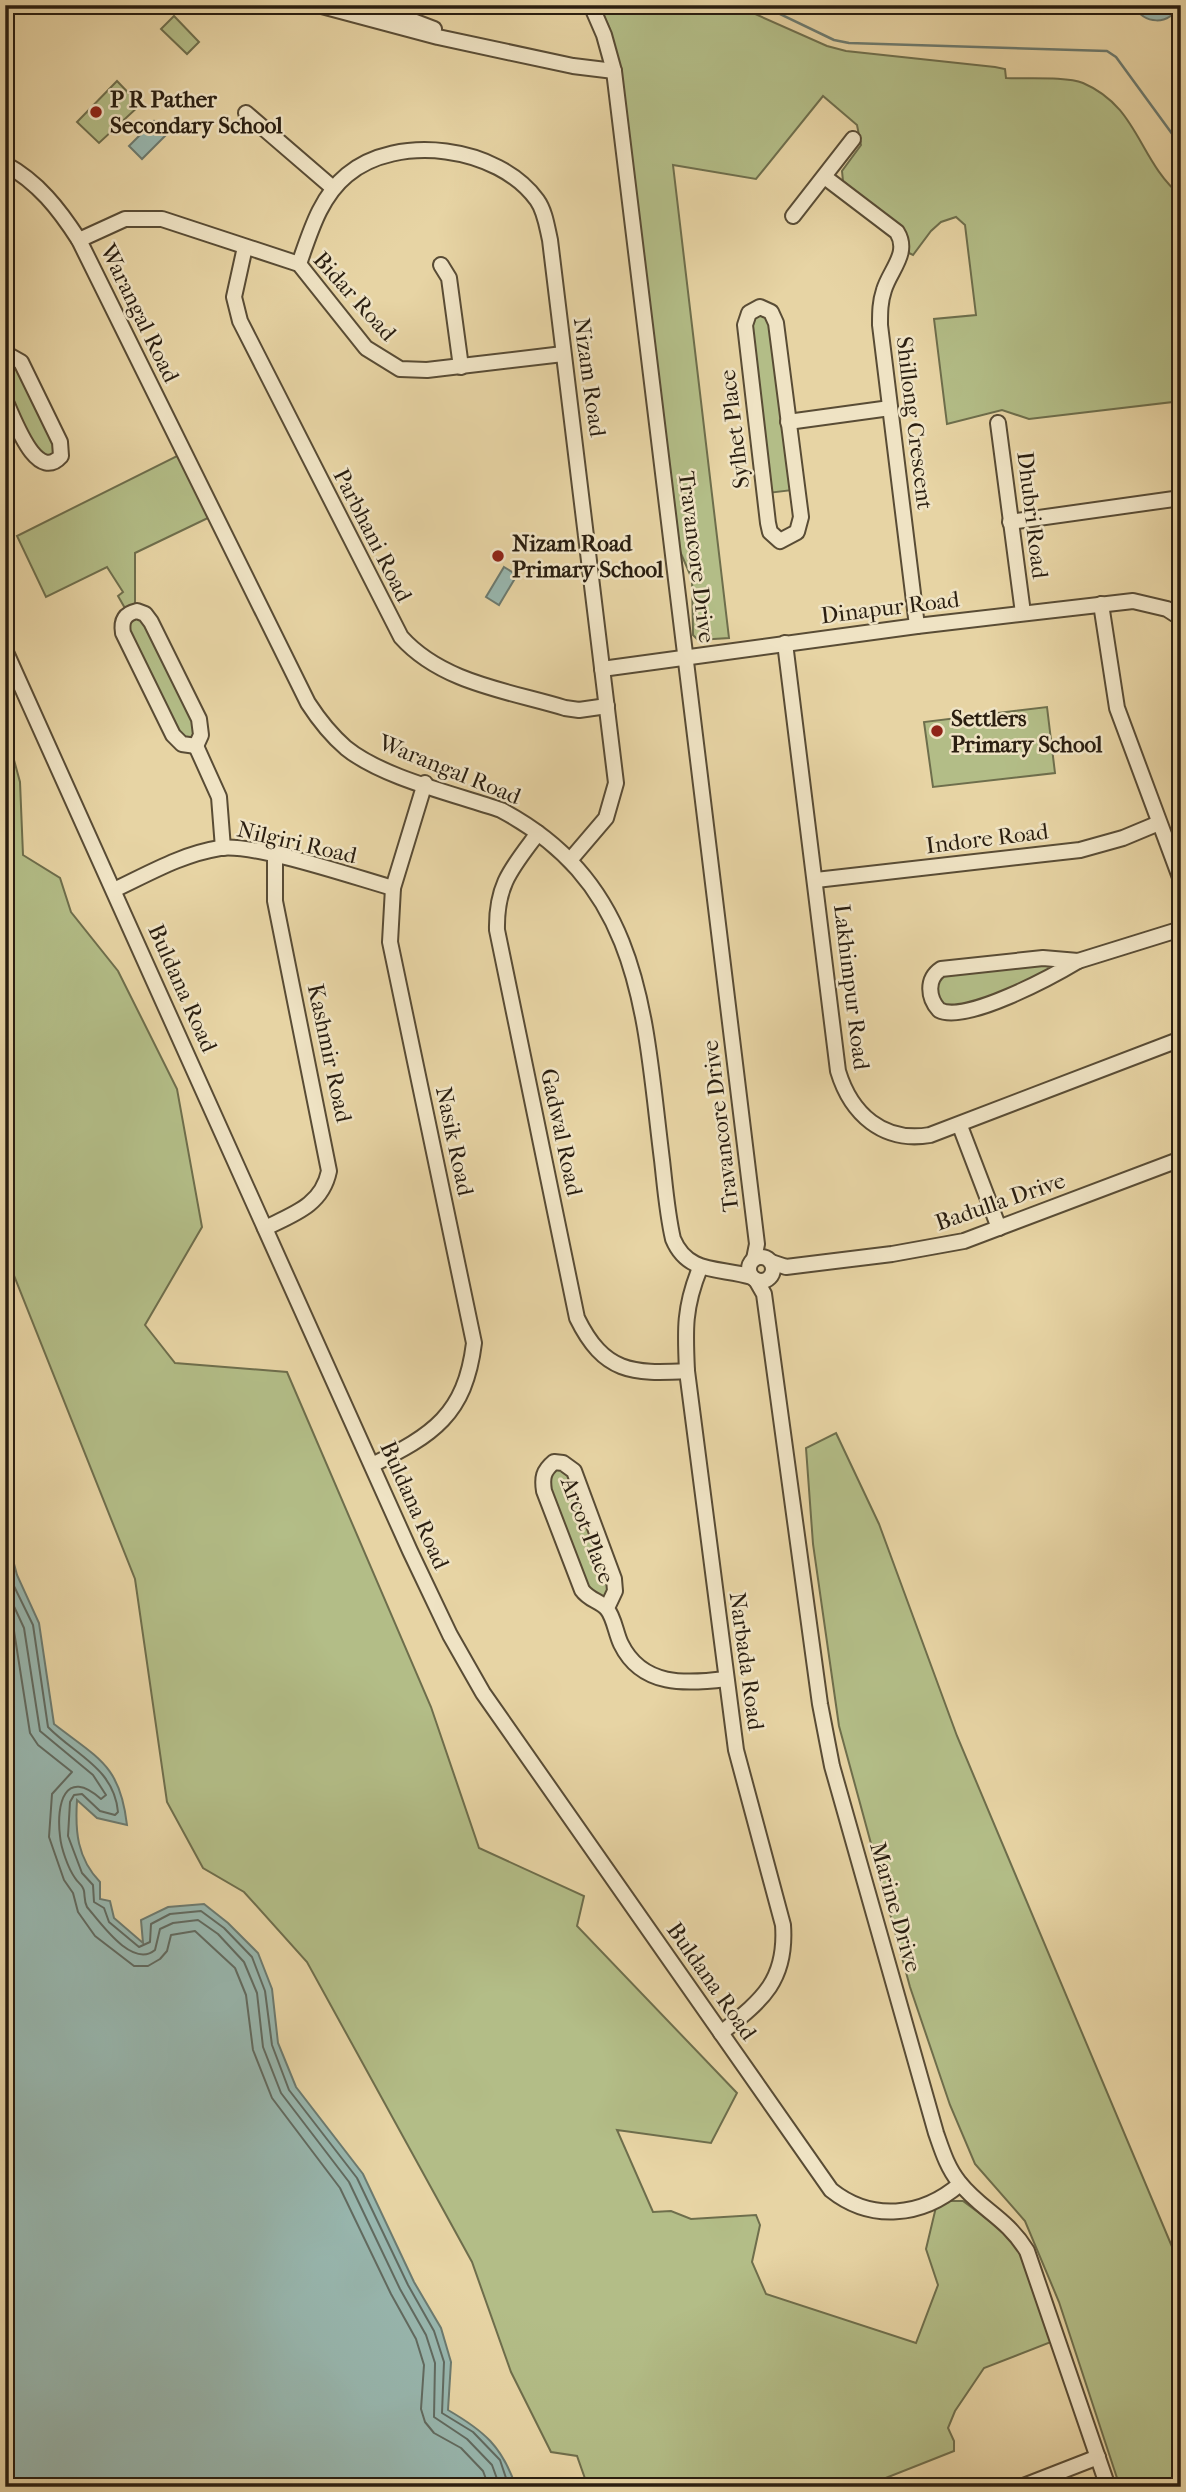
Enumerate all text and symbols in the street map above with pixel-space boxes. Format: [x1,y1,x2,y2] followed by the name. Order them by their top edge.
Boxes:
[110,86,283,139] place label: P R Pather Secondary School
[88,104,104,120] marker: P R Pather Secondary School
[94,239,185,387] street label: Warangal Road
[308,246,402,347] street label: Bidar Road
[568,316,611,439] street label: Nizam Road
[890,335,939,511] street label: Shillong Crescent
[714,368,755,490] street label: Sylhet Place
[1011,450,1054,581] street label: Dhubri Road
[327,464,418,607] street label: Parbhani Road
[673,470,720,645] street label: Travancore Drive
[512,530,664,583] place label: Nizam Road Primary School
[490,548,506,564] marker: Nizam Road Primary School
[819,586,961,629] street label: Dinapur Road
[951,705,1103,758] place label: Settlers Primary School
[929,723,945,739] marker: Settlers Primary School
[374,728,525,810] street label: Warangal Road
[234,816,360,869] street label: Nilgiri Road
[924,818,1050,859] street label: Indore Road
[828,903,875,1072] street label: Lakhimpur Road
[142,920,223,1057] street label: Buldana Road
[302,981,357,1125] street label: Kashmir Road
[697,1038,744,1213] street label: Travancore Drive
[535,1066,588,1199] street label: Gadwal Road
[430,1084,479,1199] street label: Nasik Road
[932,1167,1069,1236] street label: Badulla Drive
[374,1437,455,1574] street label: Buldana Road
[555,1472,620,1587] street label: Arcot Place
[723,1590,770,1732] street label: Narbada Road
[864,1839,927,1975] street label: Marine Drive
[661,1917,762,2046] street label: Buldana Road

